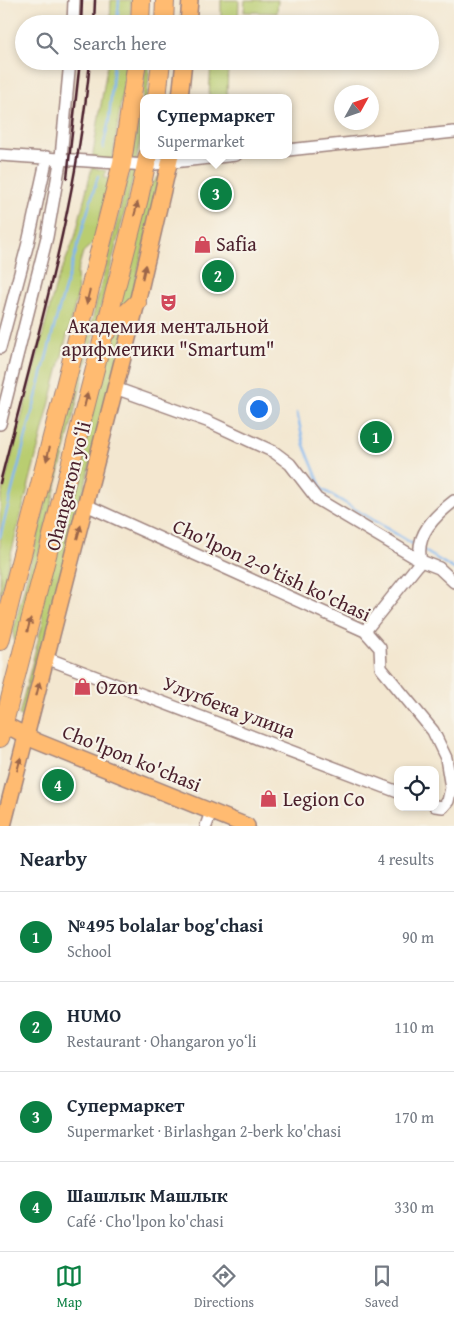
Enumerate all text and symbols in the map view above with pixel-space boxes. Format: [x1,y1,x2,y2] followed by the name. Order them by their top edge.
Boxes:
[15,15,439,70] search box
[33,29,61,57] icon: search
[73,29,167,57] text: Search here
[334,85,379,130] north arrow
[140,94,292,159] popup
[157,101,275,129] text: Супермаркет
[157,129,245,153] text: Supermarket
[200,175,232,213] pin: 3
[132,202,140,217] one-way arrow
[216,229,257,258] place label: Safia
[192,234,212,254] shop icon: Safia
[202,257,234,295] pin: 2
[140,265,148,280] one-way arrow
[84,290,92,305] one-way arrow
[158,292,178,312] theatre icon: Академия ментальной арифметики "Smartum"
[61,311,275,363] place label: Академия ментальной арифметики "Smartum"
[82,393,90,408] one-way arrow
[246,396,272,422] your location
[37,418,98,554] street label: Ohangaron yoʻli
[360,418,392,456] pin: 1
[43,447,51,462] one-way arrow
[168,511,376,628] street label: Cho'lpon 2-o'tish ko'chasi
[75,524,83,539] one-way arrow
[25,618,33,633] one-way arrow
[159,668,300,745] street label: Улугбека улица
[96,672,138,701] place label: Ozon
[72,677,92,697] shop icon: Ozon
[34,682,42,697] one-way arrow
[58,716,206,799] street label: Cho'lpon ko'chasi
[15,757,23,772] one-way arrow
[42,766,74,804] pin: 4
[394,766,439,811] map controls
[394,766,439,811] button: locate
[283,784,365,813] place label: Legion Co
[259,789,279,809] shop icon: Legion Co
[20,843,87,874] text: Nearby
[377,847,434,871] text: 4 results
[67,911,263,939] text: №495 bolalar bog'chasi
[32,925,40,949] text: 1
[402,925,434,949] text: 90 m
[67,939,111,963] text: School
[67,1001,121,1029] text: HUMO
[32,1015,40,1039] text: 2
[394,1015,434,1039] text: 110 m
[67,1029,256,1053] text: Restaurant · Ohangaron yoʻli
[67,1091,184,1119] text: Супермаркет
[32,1105,40,1129] text: 3
[394,1105,434,1129] text: 170 m
[67,1119,341,1143] text: Supermarket · Birlashgan 2-berk ko'chasi
[67,1181,228,1209] text: Шашлык Машлык
[32,1195,40,1219] text: 4
[394,1195,434,1219] text: 330 m
[67,1209,224,1233] text: Café · Cho'lpon ko'chasi
[55,1262,83,1312] tab: Map
[194,1262,254,1312] tab: Directions
[365,1262,399,1312] tab: Saved

